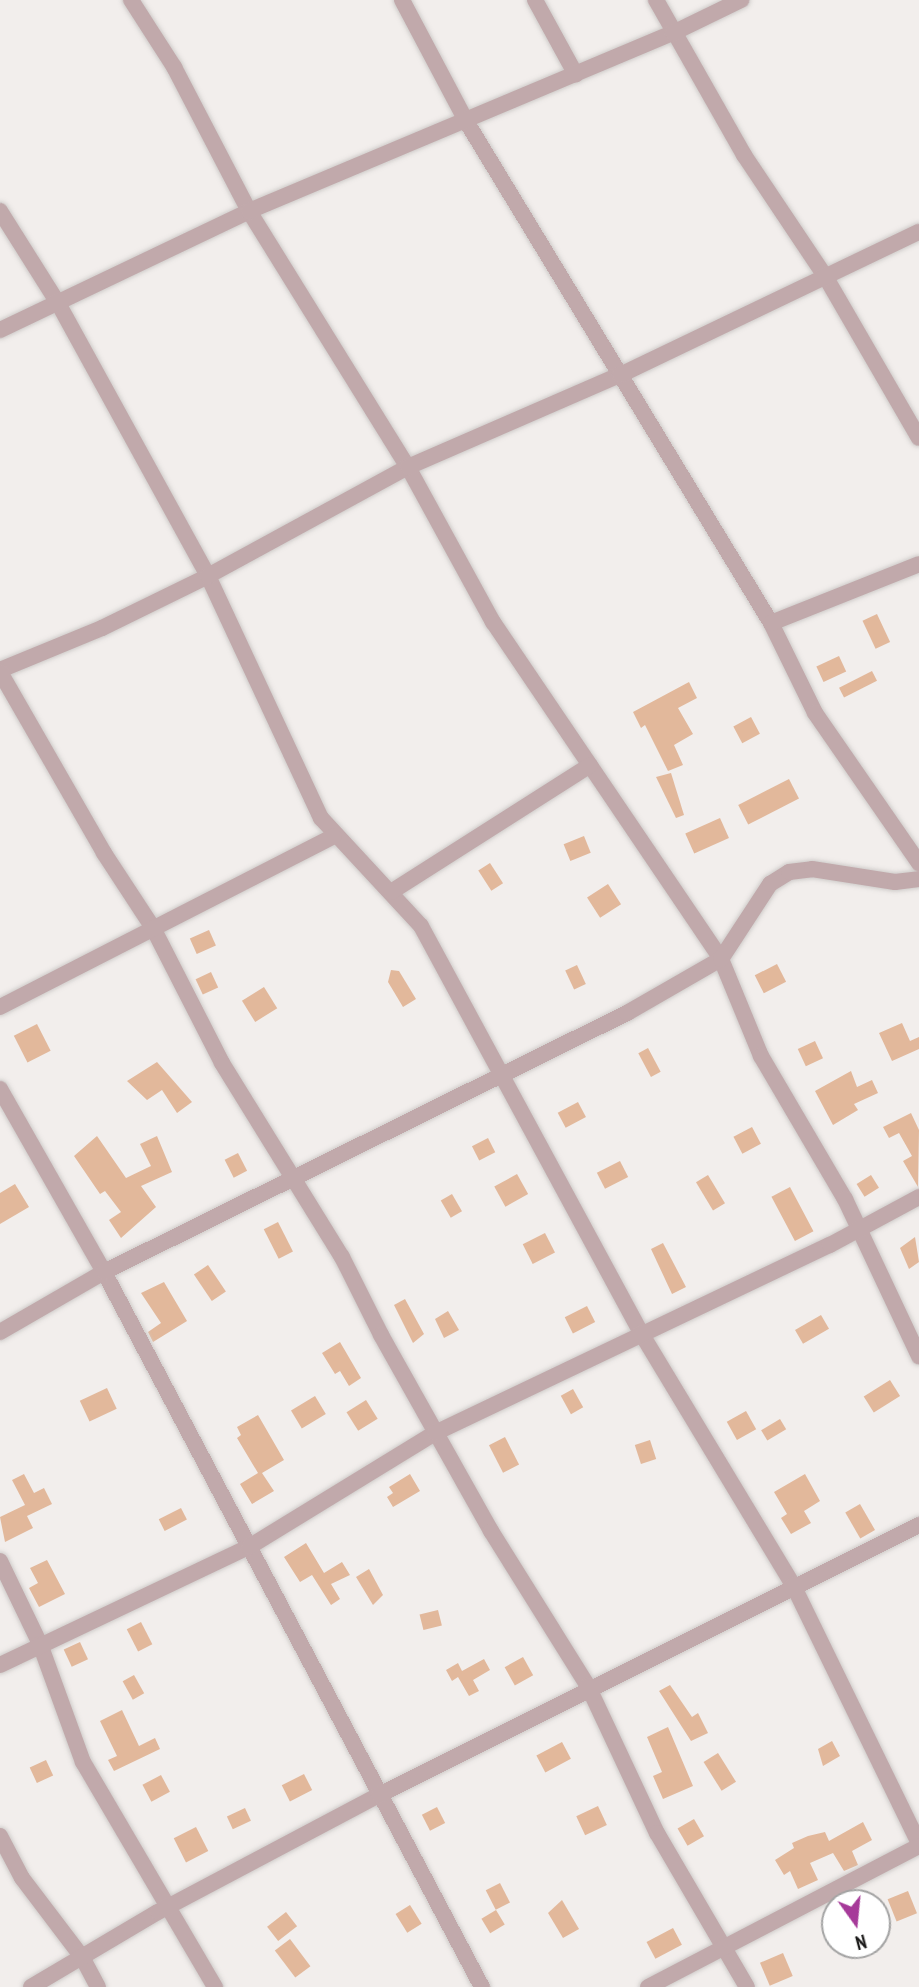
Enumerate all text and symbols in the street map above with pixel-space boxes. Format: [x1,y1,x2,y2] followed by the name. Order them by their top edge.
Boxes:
[821,1889,891,1959] north arrow
[853,1929,869,1955] text: N

